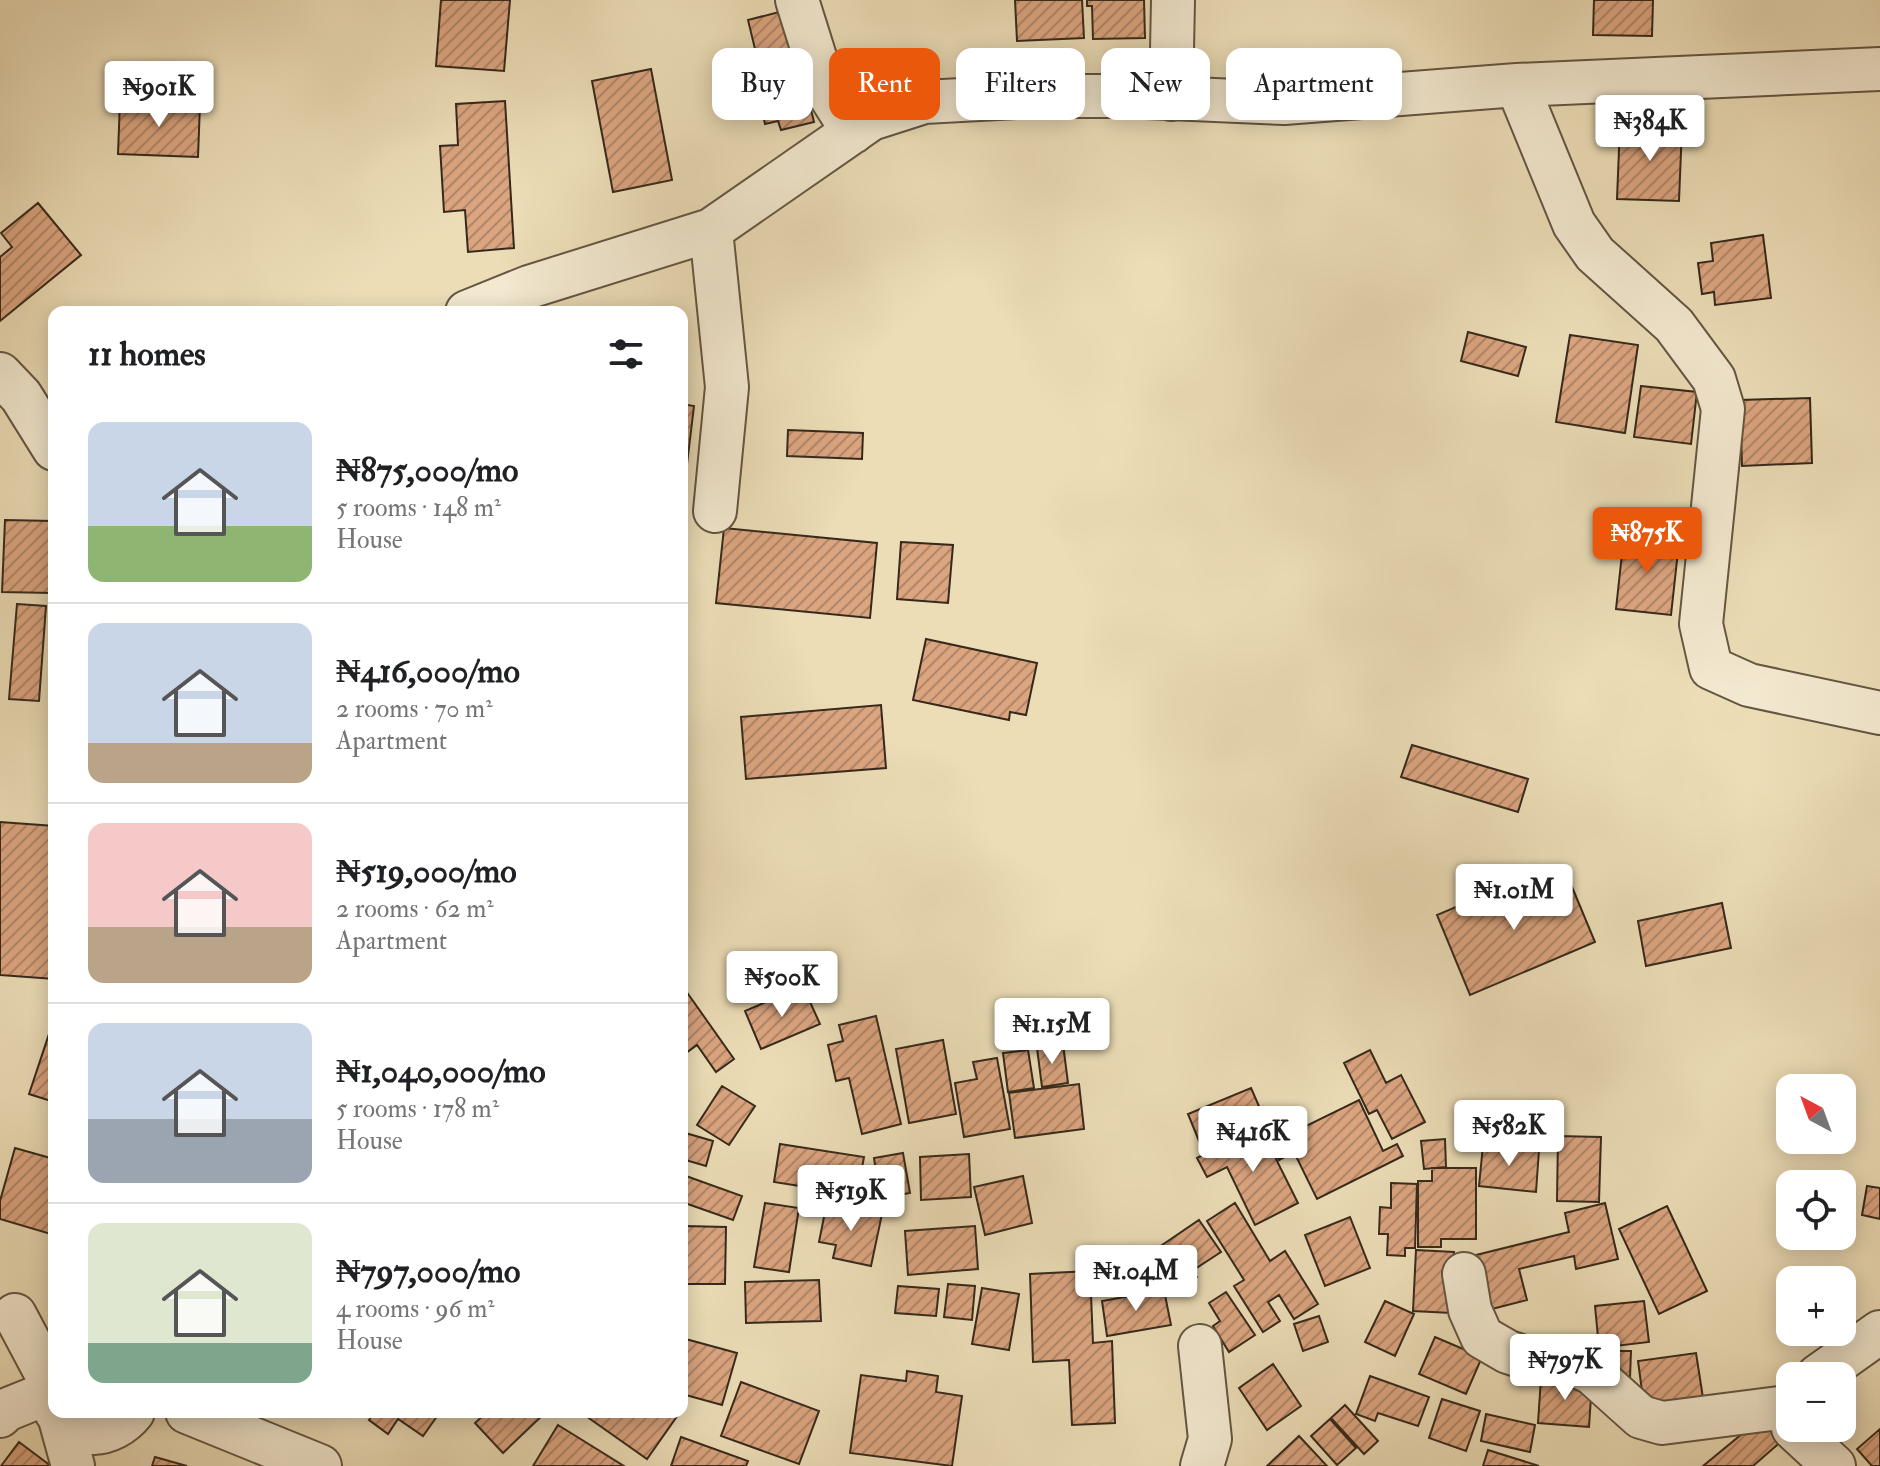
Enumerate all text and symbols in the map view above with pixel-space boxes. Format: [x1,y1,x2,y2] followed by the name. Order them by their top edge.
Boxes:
[712,48,813,120] chip: Buy
[829,48,940,120] chip: Rent
[956,48,1085,120] chip: Filters
[1101,48,1210,120] chip: New
[1226,48,1402,120] chip: Apartment
[103,61,215,129] pin: ₦901K
[123,71,195,103] text: ₦901K
[1594,95,1706,163] pin: ₦384K
[1613,105,1687,137] text: ₦384K
[604,332,648,376] icon: filters
[88,333,206,376] text: 11 homes
[336,449,518,492] text: ₦875,000/mo
[152,454,248,550] icon: home
[336,492,501,524] text: 5 rooms · 148 m²
[1591,507,1703,575] pin: ₦875K
[1611,517,1683,549] text: ₦875K
[336,524,403,556] text: House
[336,650,520,693] text: ₦416,000/mo
[152,655,248,751] icon: home
[336,693,493,725] text: 2 rooms · 70 m²
[336,725,447,757] text: Apartment
[336,850,517,893] text: ₦519,000/mo
[152,855,248,951] icon: home
[1449,864,1579,932] pin: ₦1.01M
[1474,874,1554,906] text: ₦1.01M
[336,893,494,925] text: 2 rooms · 62 m²
[336,925,447,957] text: Apartment
[726,951,838,1019] pin: ₦500K
[745,961,819,993] text: ₦500K
[987,998,1117,1066] pin: ₦1.15M
[1013,1008,1091,1040] text: ₦1.15M
[336,1050,546,1093] text: ₦1,040,000/mo
[152,1055,248,1151] icon: home
[1776,1074,1856,1154] north arrow
[1776,1074,1856,1442] map controls
[336,1093,499,1125] text: 5 rooms · 178 m²
[1453,1100,1565,1168] pin: ₦582K
[1197,1106,1309,1174] pin: ₦416K
[1472,1110,1546,1142] text: ₦582K
[1216,1116,1290,1148] text: ₦416K
[336,1125,403,1157] text: House
[795,1165,907,1233] pin: ₦519K
[1776,1170,1856,1250] button: locate
[816,1175,886,1207] text: ₦519K
[1071,1245,1201,1313] pin: ₦1.04M
[336,1250,520,1293] text: ₦797,000/mo
[152,1255,248,1351] icon: home
[1093,1255,1179,1287] text: ₦1.04M
[1776,1266,1856,1346] button: +
[336,1293,495,1325] text: 4 rooms · 96 m²
[336,1325,403,1357] text: House
[1509,1334,1621,1402] pin: ₦797K
[1528,1344,1602,1376] text: ₦797K
[1776,1362,1856,1442] button: −

